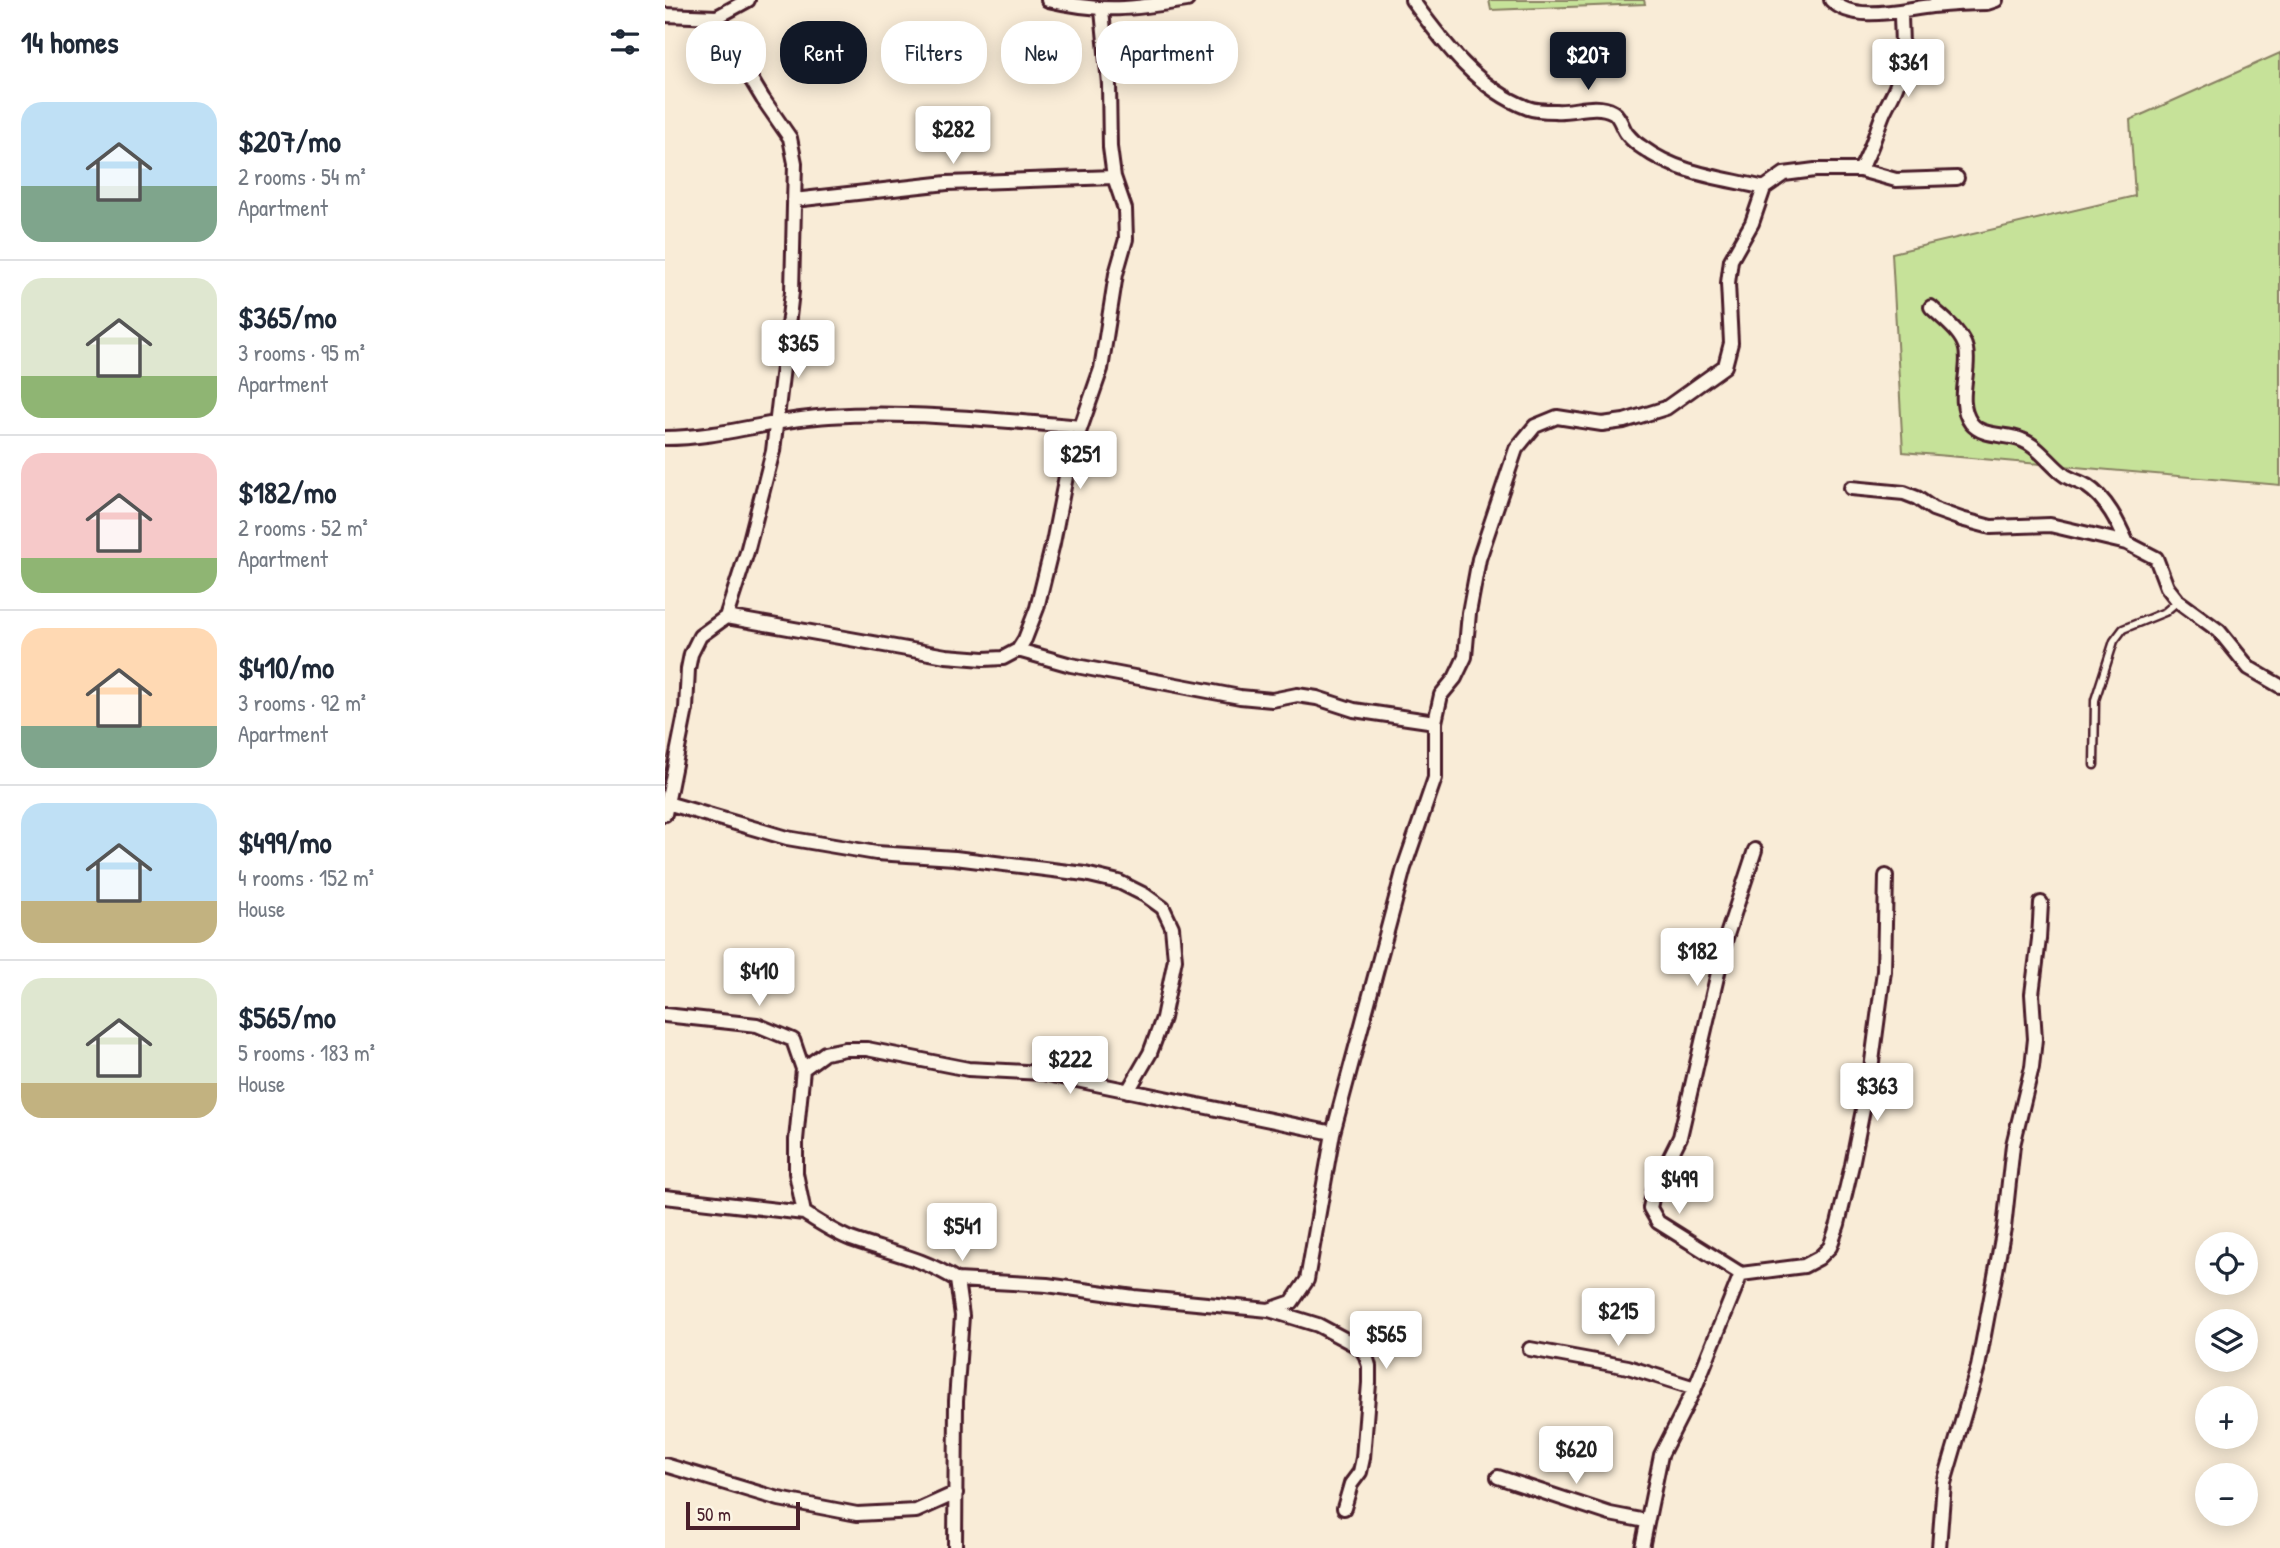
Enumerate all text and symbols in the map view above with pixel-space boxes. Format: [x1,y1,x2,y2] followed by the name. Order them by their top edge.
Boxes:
[686,21,766,84] chip: Buy
[780,21,867,84] chip: Rent
[881,21,987,84] chip: Filters
[1001,21,1082,84] chip: New
[1096,21,1238,84] chip: Apartment
[21,22,119,62] text: 14 homes
[606,23,644,61] icon: filters
[1547,32,1629,92] pin: $207
[1566,39,1610,70] text: $207
[1867,40,1949,99] pin: $361
[1888,46,1928,77] text: $361
[912,106,994,166] pin: $282
[931,113,975,144] text: $282
[238,121,341,161] text: $207/mo
[77,130,161,214] icon: home
[238,161,366,192] text: 2 rooms · 54 m²
[238,192,328,223] text: Apartment
[238,297,337,337] text: $365/mo
[77,306,161,390] icon: home
[757,320,839,380] pin: $365
[778,327,818,358] text: $365
[238,337,365,368] text: 3 rooms · 95 m²
[238,368,328,399] text: Apartment
[1039,432,1121,491] pin: $251
[1060,438,1100,469] text: $251
[238,472,336,512] text: $182/mo
[77,481,161,565] icon: home
[238,512,368,543] text: 2 rooms · 52 m²
[238,543,328,574] text: Apartment
[238,647,334,687] text: $410/mo
[77,656,161,740] icon: home
[238,687,366,718] text: 3 rooms · 92 m²
[238,718,328,749] text: Apartment
[238,822,332,862] text: $499/mo
[77,831,161,915] icon: home
[238,862,374,893] text: 4 rooms · 152 m²
[238,893,285,924] text: House
[1656,928,1738,988] pin: $182
[1677,935,1717,966] text: $182
[718,948,800,1008] pin: $410
[740,955,778,986] text: $410
[238,997,336,1037] text: $565/mo
[77,1006,161,1090] icon: home
[1029,1036,1111,1096] pin: $222
[238,1037,375,1068] text: 5 rooms · 183 m²
[1048,1043,1092,1074] text: $222
[1836,1064,1918,1123] pin: $363
[238,1068,285,1099] text: House
[1856,1070,1898,1101] text: $363
[1638,1156,1720,1216] pin: $499
[1660,1163,1698,1194] text: $499
[921,1204,1003,1263] pin: $541
[943,1210,981,1241] text: $541
[2195,1232,2258,1526] map controls
[2195,1232,2258,1295] button: locate
[1577,1288,1659,1348] pin: $215
[1598,1295,1638,1326] text: $215
[2195,1309,2258,1372] button: layers
[1345,1312,1427,1371] pin: $565
[1366,1318,1406,1349] text: $565
[2195,1386,2258,1449] button: +
[1535,1426,1617,1486] pin: $620
[1555,1433,1597,1464] text: $620
[2195,1463,2258,1526] button: −
[686,1499,800,1531] scale bar
[697,1501,731,1527] text: 50 m

